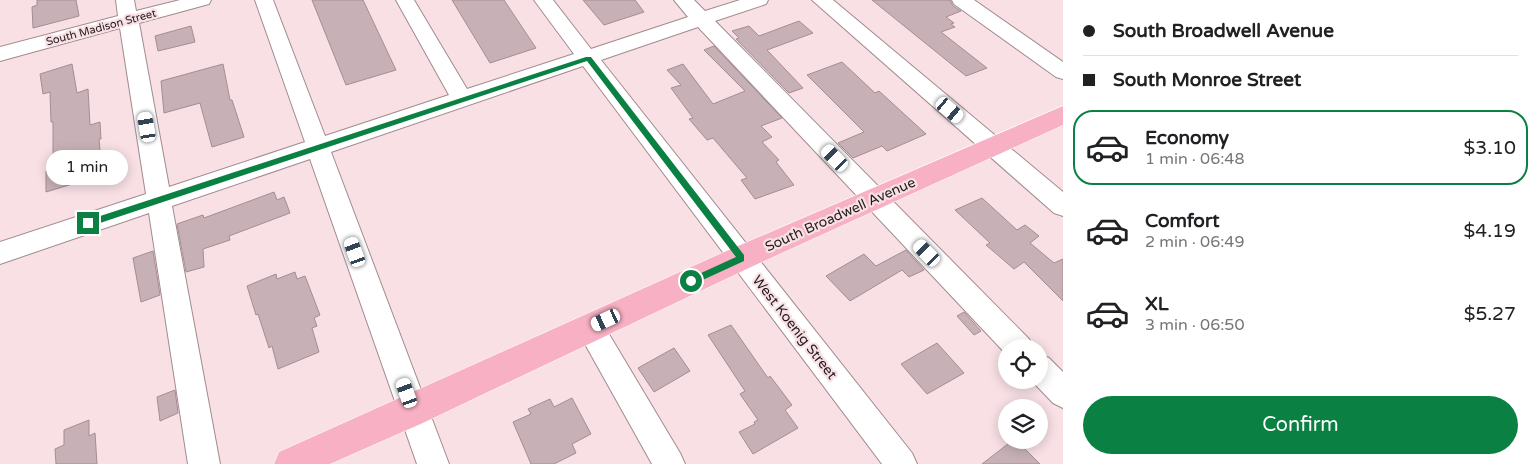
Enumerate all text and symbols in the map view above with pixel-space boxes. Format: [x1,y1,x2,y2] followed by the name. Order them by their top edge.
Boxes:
[45,7,158,48] street label: South Madison Street
[1113,20,1334,42] text: South Broadwell Avenue
[1113,69,1301,91] text: South Monroe Street
[933,95,966,125] car
[137,111,156,143] car
[1085,125,1130,170] icon: car
[1145,127,1229,149] text: Economy
[1464,137,1516,159] text: $3.10
[819,142,850,174] car
[1145,149,1244,169] text: 1 min · 06:48
[47,150,129,186] callout: 1 min
[66,157,108,177] text: 1 min
[762,174,918,255] street label: South Broadwell Avenue
[1085,208,1130,253] icon: car
[1145,210,1219,232] text: Comfort
[77,212,99,234] route end
[1464,220,1516,242] text: $4.19
[1145,232,1244,252] text: 2 min · 06:49
[342,235,367,269] car
[911,237,942,269] car
[680,270,702,292] route start
[749,272,841,383] street label: West Koenig Street
[1085,291,1130,336] icon: car
[1145,293,1169,315] text: XL
[1464,303,1516,325] text: $5.27
[589,307,622,333] car
[1145,315,1244,335] text: 3 min · 06:50
[998,339,1048,449] map controls
[998,339,1048,389] button: locate
[394,376,419,410] car
[1083,396,1518,454] button: Confirm
[998,399,1048,449] button: layers

